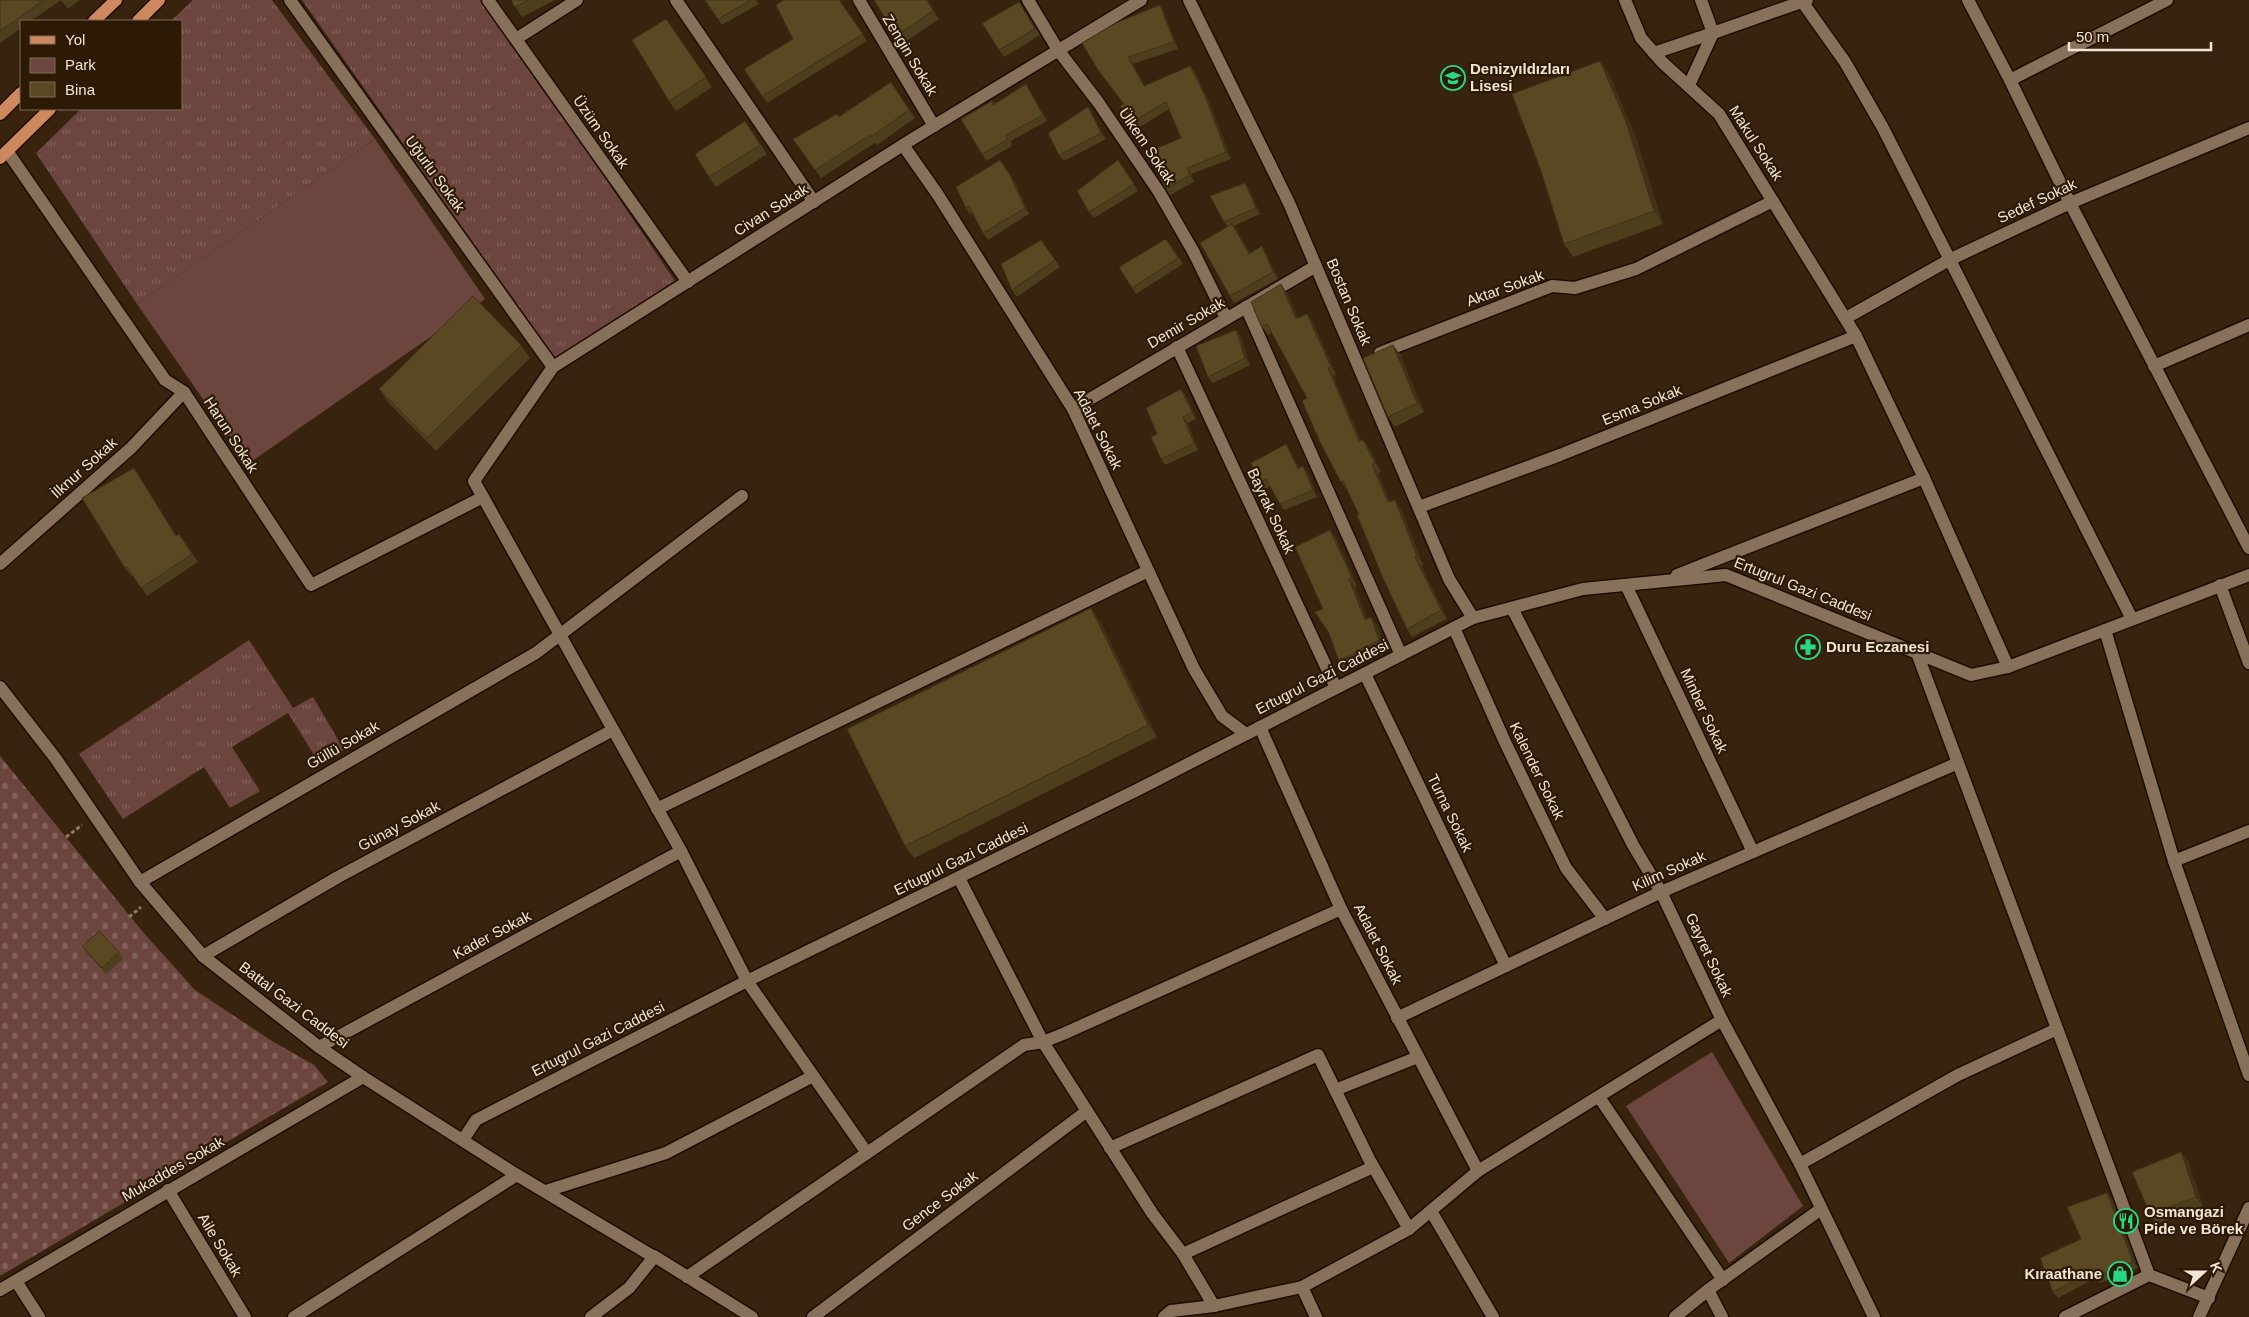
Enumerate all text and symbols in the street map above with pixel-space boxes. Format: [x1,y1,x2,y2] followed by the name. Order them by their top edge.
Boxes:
[880,11,942,99] street label: Zengin Sokak
[20,20,182,110] legend
[2069,20,2212,52] scale bar
[2076,28,2109,45] text: 50 m
[65,31,85,48] text: Yol
[65,56,96,73] text: Park
[1470,60,1570,94] place label: Denizyıldızları Lisesi
[1440,65,1466,91] school or university icon: Denizyıldızları Lisesi
[65,81,96,98] text: Bina
[570,92,633,172] street label: Üzüm Sokak
[1726,102,1787,184] street label: Makul Sokak
[1116,104,1179,188] street label: Ülkem Sokak
[402,132,469,216] street label: Uğurlu Sokak
[1995,175,2079,226] street label: Sedef Sokak
[731,180,811,239] street label: Civan Sokak
[1324,256,1376,348] street label: Bostan Sokak
[1464,266,1546,309] street label: Aktar Sokak
[1144,293,1228,351] street label: Demir Sokak
[1600,381,1684,428] street label: Esma Sokak
[1071,386,1126,472] street label: Adalet Sokak
[201,394,262,476] street label: Harun Sokak
[47,433,120,502] street label: İlknur Sokak
[1244,465,1299,557] street label: Bayrak Sokak
[1732,553,1874,624] street label: Ertugrul Gazi Caddesi
[1795,634,1821,660] pharmacy icon: Duru Eczanesi
[1253,636,1391,717] street label: Ertugrul Gazi Caddesi
[1826,638,1929,655] place label: Duru Eczanesi
[1677,666,1732,756] street label: Minber Sokak
[303,717,382,772] street label: Güllü Sokak
[1507,719,1569,823] street label: Kalender Sokak
[1424,771,1477,855] street label: Turna Sokak
[355,797,443,854] street label: Günay Sokak
[891,819,1030,898] street label: Ertugrul Gazi Caddesi
[1630,847,1708,894] street label: Kilim Sokak
[1351,901,1406,987] street label: Adalet Sokak
[450,907,534,962] street label: Kader Sokak
[1683,910,1737,1000] street label: Gayret Sokak
[236,958,352,1051] street label: Battal Gazi Caddesi
[529,998,667,1079] street label: Ertugrul Gazi Caddesi
[119,1132,227,1205] street label: Mukaddes Sokak
[899,1166,981,1234] street label: Gence Sokak
[2144,1203,2244,1237] place label: Osmangazi Pide ve Börek
[2113,1208,2139,1234] restaurant icon: Osmangazi Pide ve Börek
[195,1210,246,1280] street label: Aile Sokak
[2179,1247,2229,1297] north arrow
[2207,1260,2225,1275] text: K
[2107,1261,2133,1287] shop icon: Kıraathane
[2024,1265,2102,1282] place label: Kıraathane

